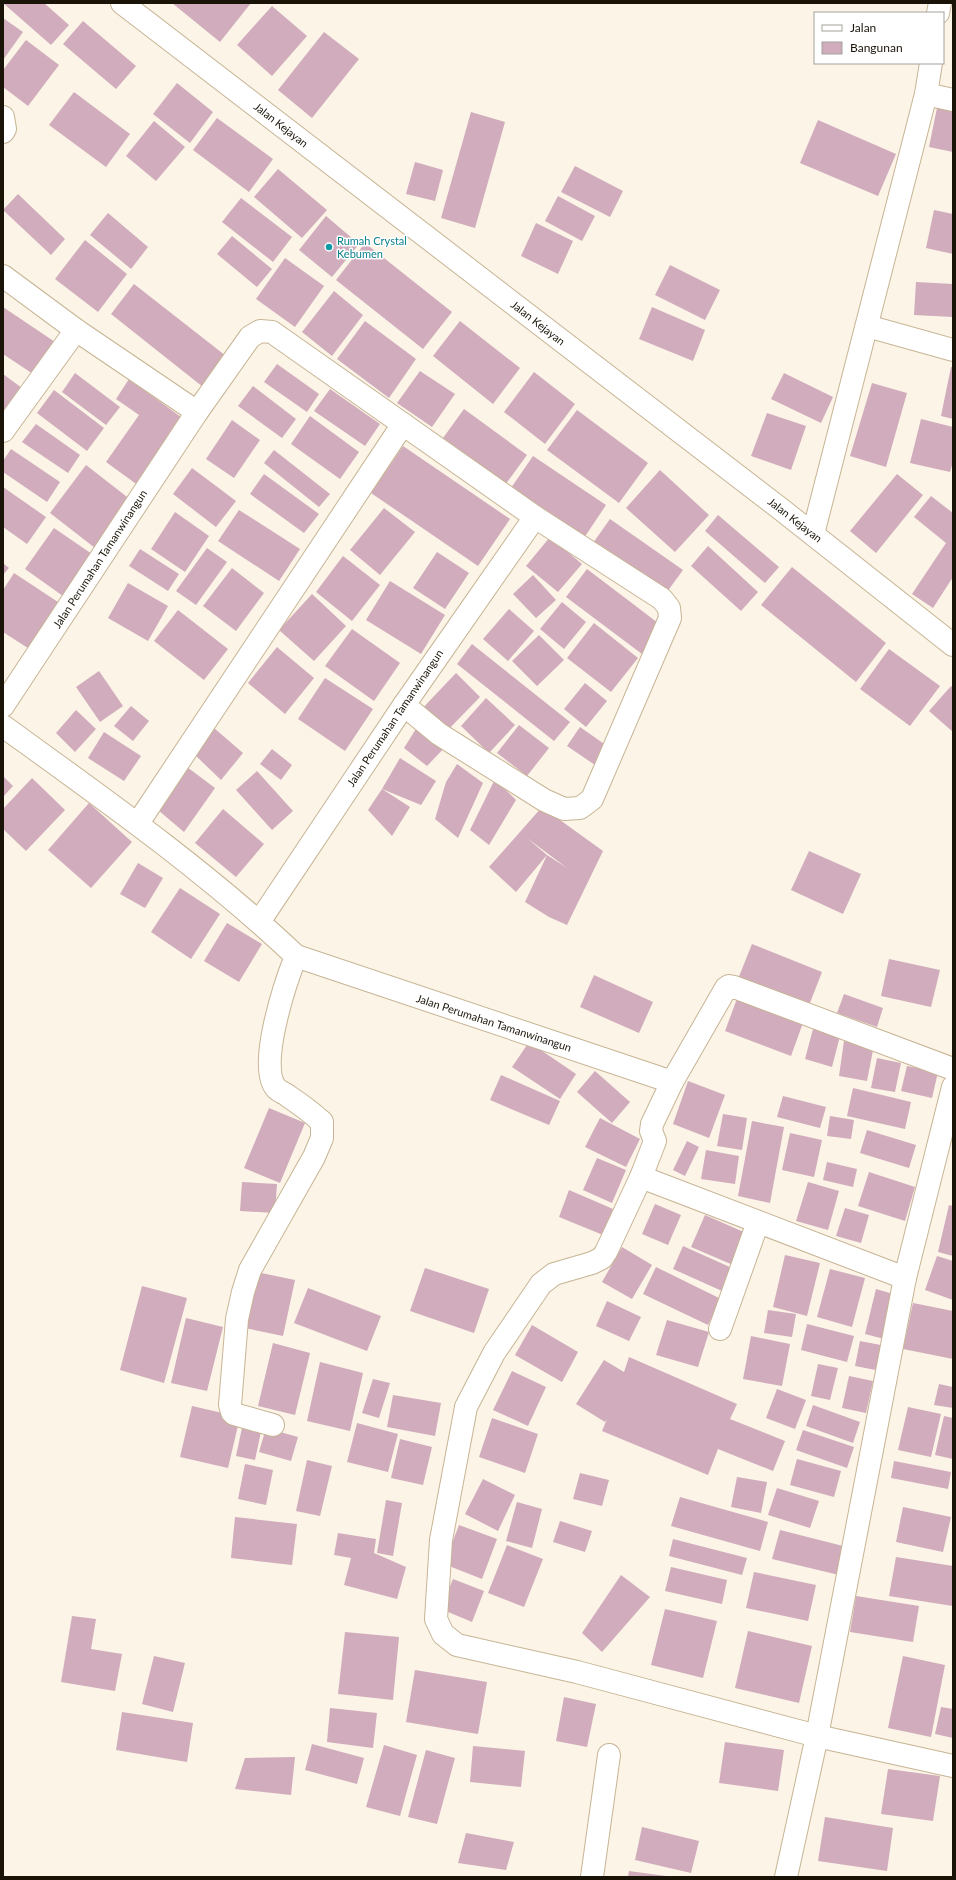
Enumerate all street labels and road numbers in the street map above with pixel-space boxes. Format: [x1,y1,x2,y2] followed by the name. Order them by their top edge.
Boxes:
[252,100,311,150] street label: Jalan Kejayan
[509,298,568,348] street label: Jalan Kejayan
[50,487,149,630] street label: Jalan Perumahan Tamanwinangun
[766,495,825,545] street label: Jalan Kejayan
[344,647,445,789] street label: Jalan Perumahan Tamanwinangun
[415,991,573,1054] street label: Jalan Perumahan Tamanwinangun

